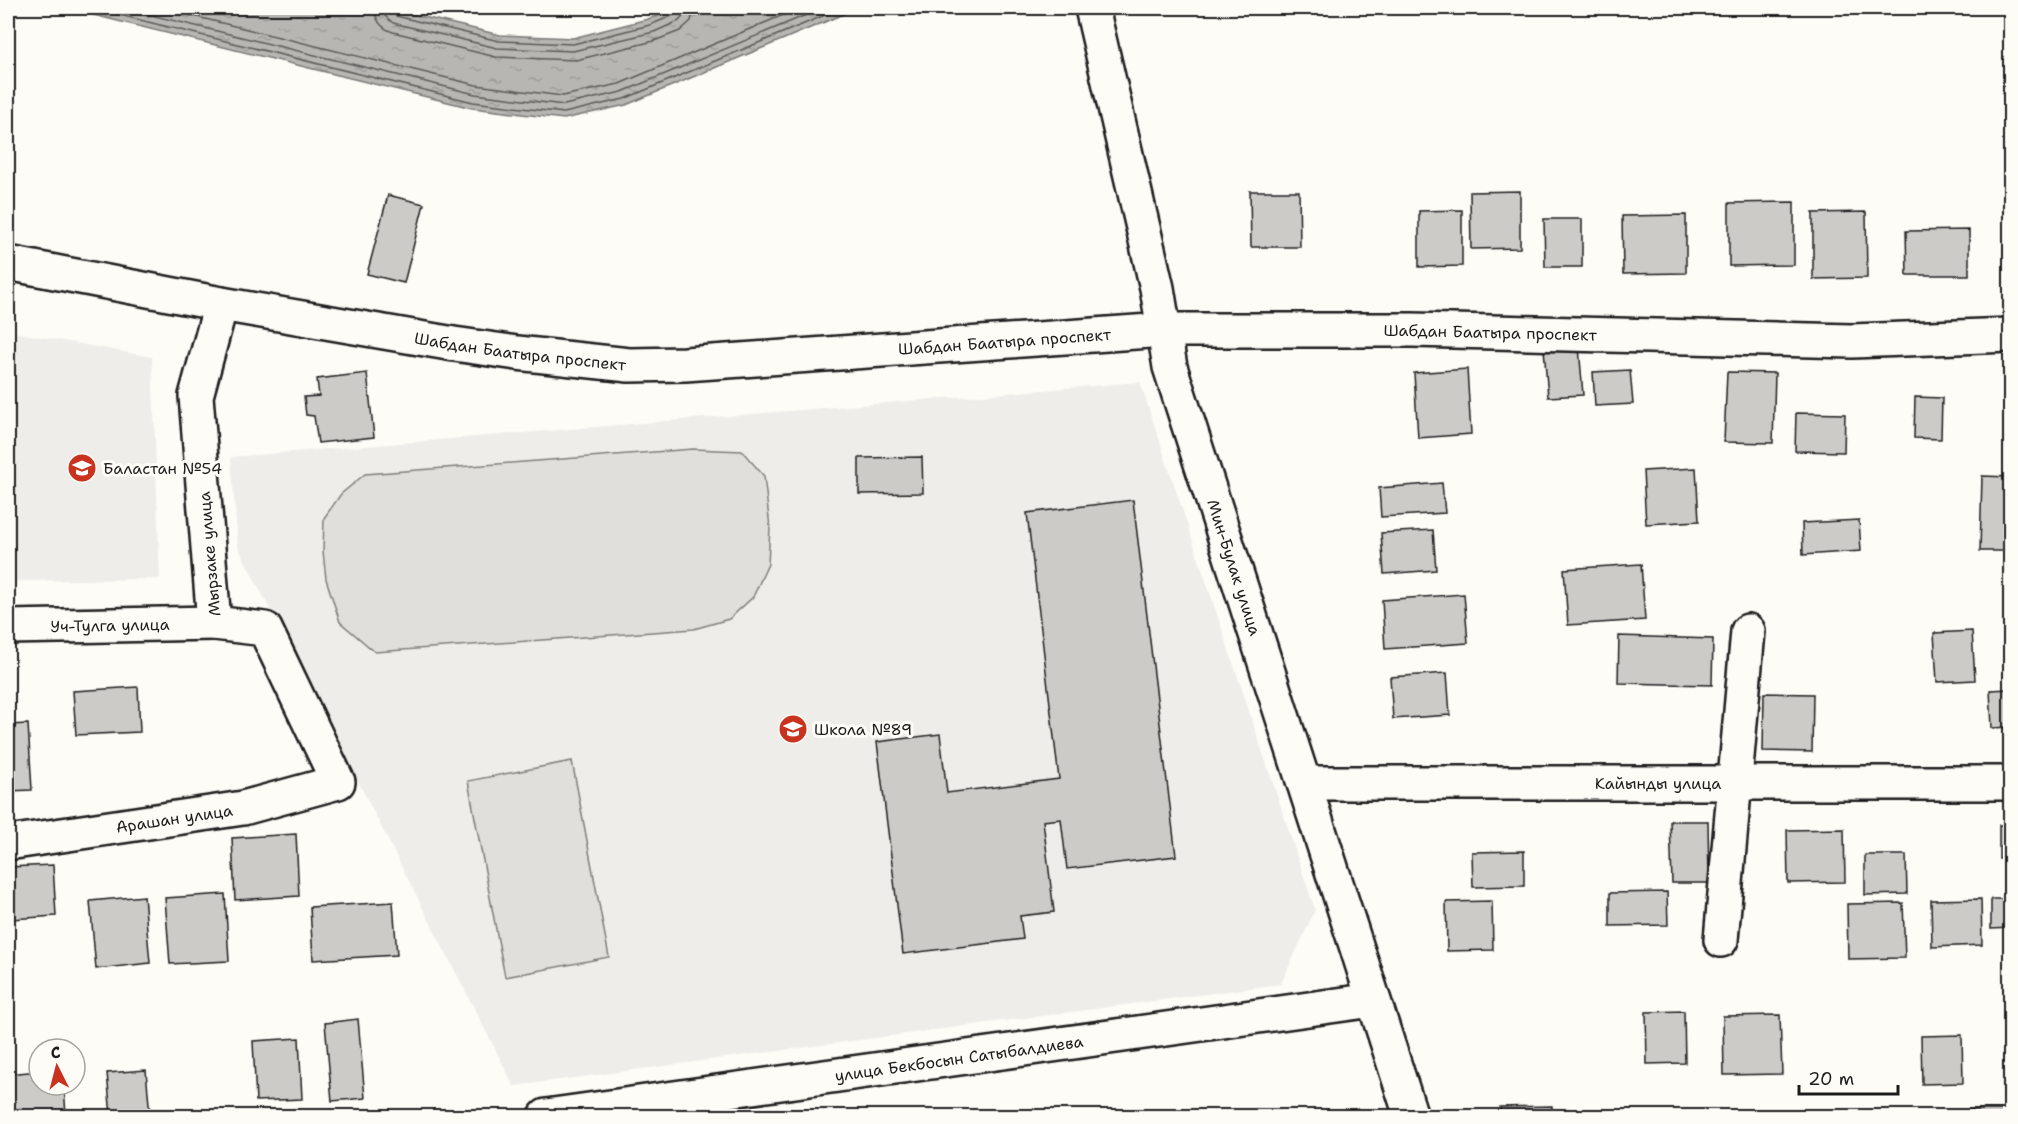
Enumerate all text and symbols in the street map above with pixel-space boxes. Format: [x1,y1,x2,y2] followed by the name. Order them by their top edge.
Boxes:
[1384,320,1598,346] street label: Шабдан Баатыра проспект
[897,324,1113,360] street label: Шабдан Баатыра проспект
[413,327,628,376] street label: Шабдан Баатыра проспект
[66,452,98,484] school or university icon: Баластан №54
[103,458,222,479] place label: Баластан №54
[194,491,225,617] street label: Мырзаке улица
[1202,497,1266,638] street label: Мин-Булак улица
[50,614,170,637] street label: Уч-Тулга улица
[777,713,809,745] school or university icon: Школа №89
[814,719,912,740] place label: Школа №89
[1595,773,1721,794] street label: Кайынды улица
[114,800,234,838] street label: Арашан улица
[833,1031,1085,1086] street label: улица Бекбосын Сатыбалдиева
[27,1037,87,1097] north arrow
[49,1042,62,1064] text: С
[1799,1058,1898,1096] scale bar
[1808,1067,1854,1091] text: 20 m

